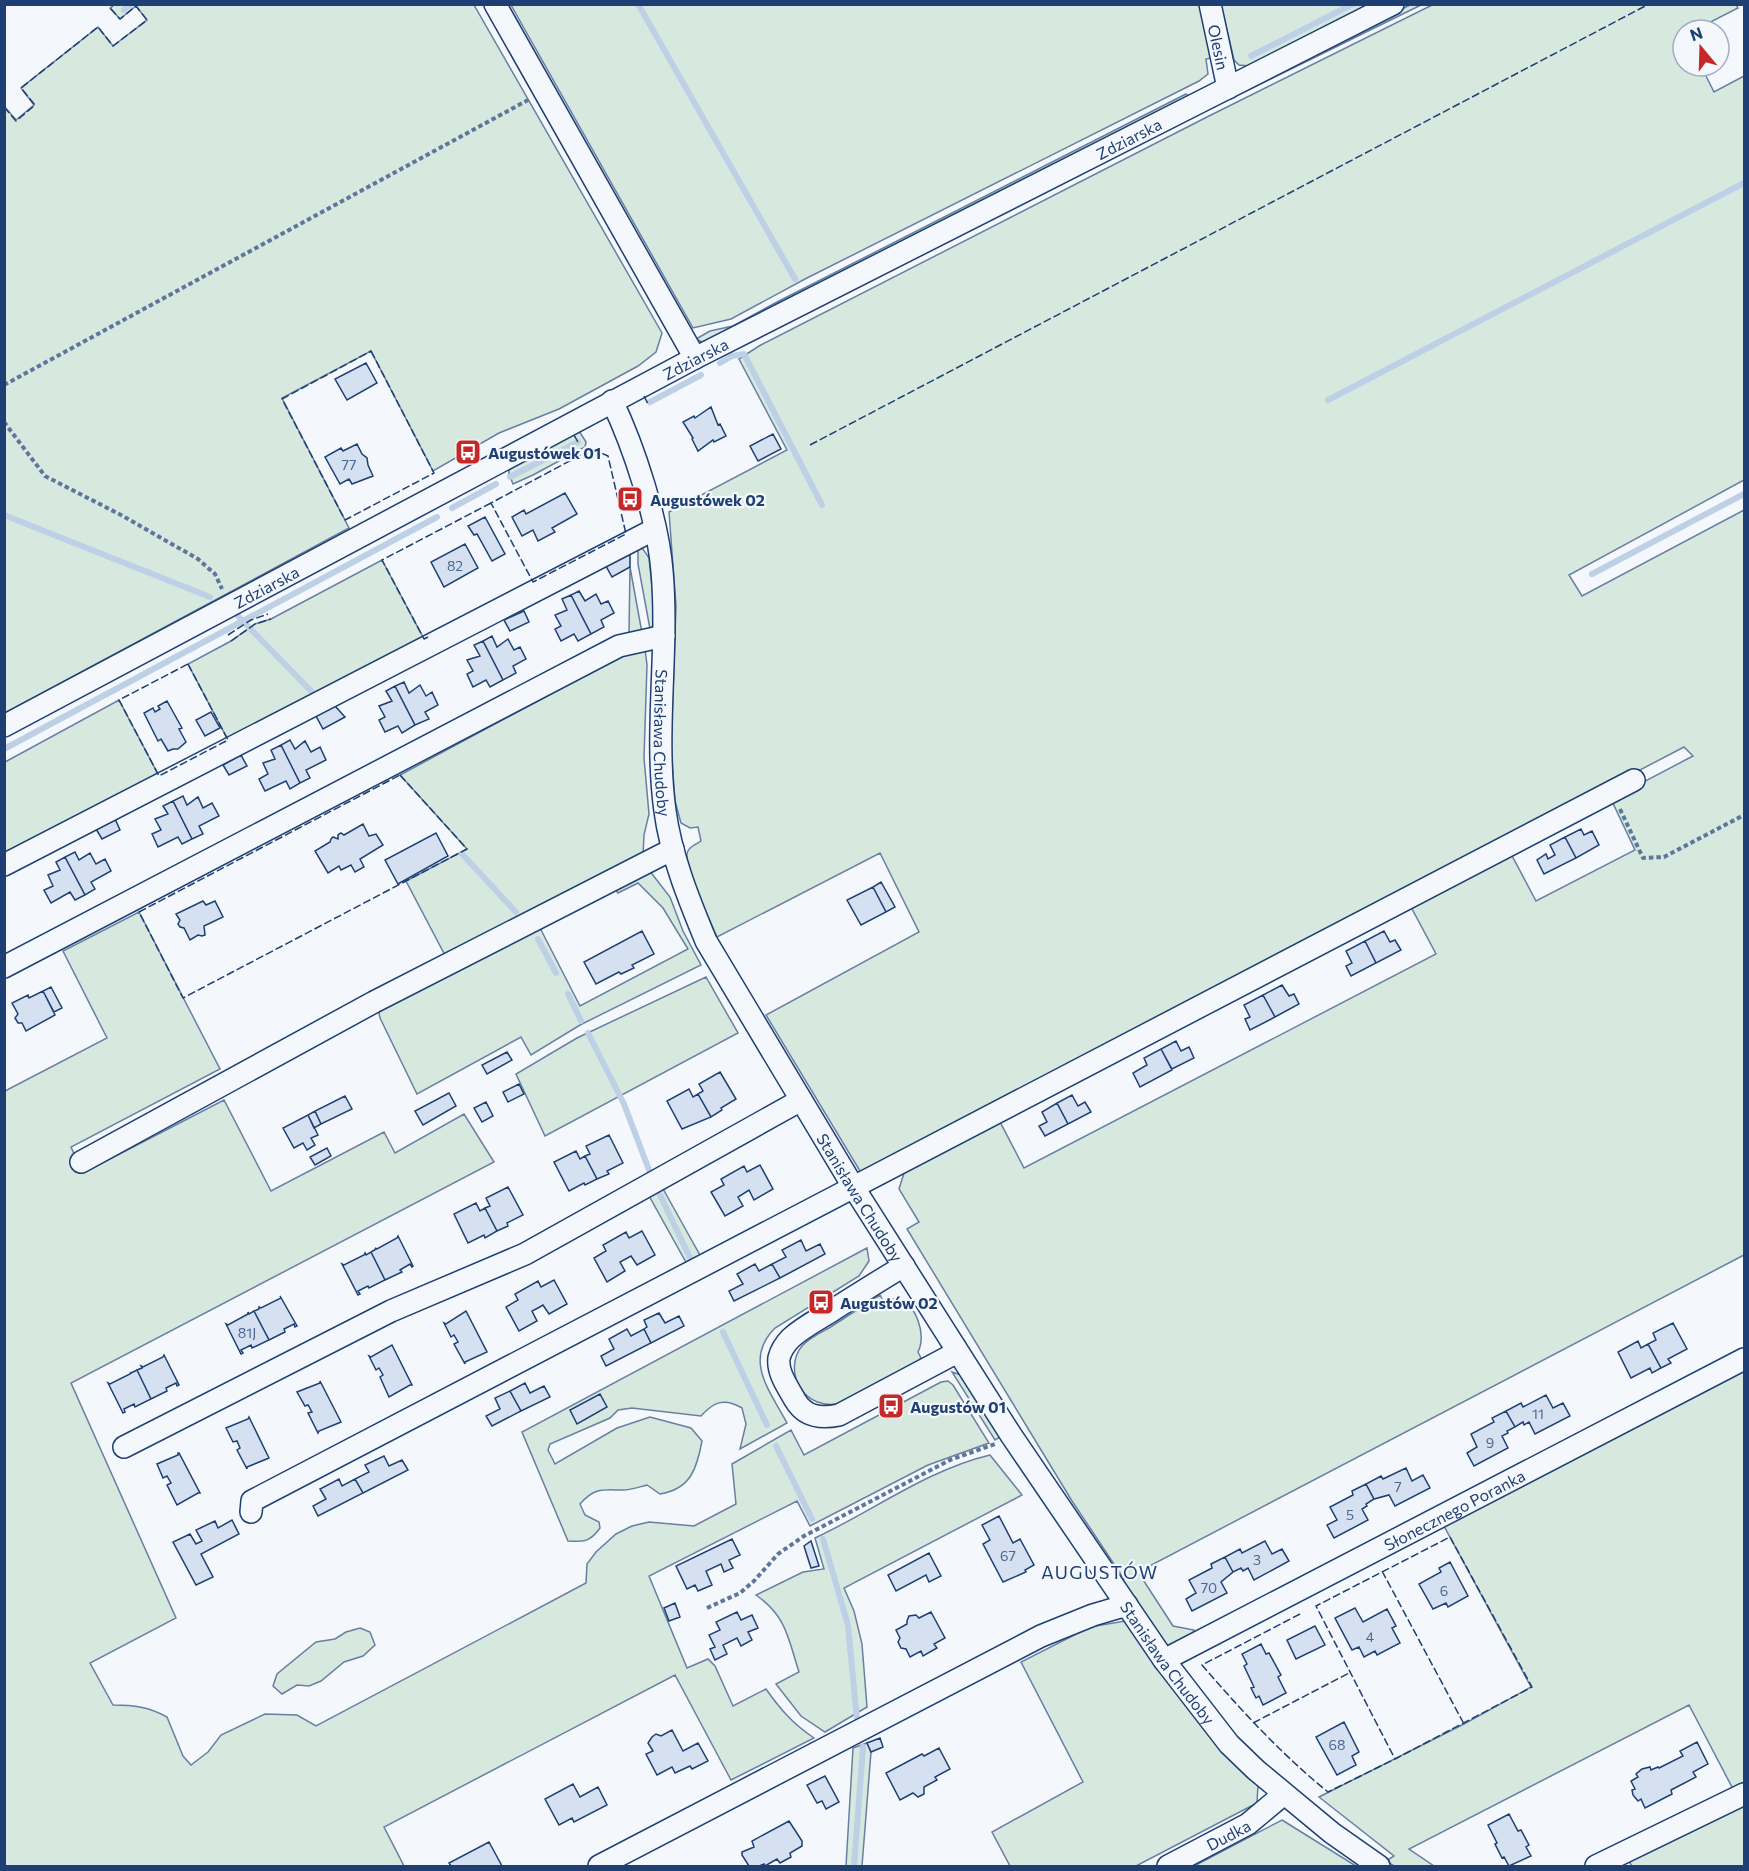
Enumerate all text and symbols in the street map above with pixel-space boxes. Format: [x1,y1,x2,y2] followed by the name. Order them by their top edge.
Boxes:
[1671,18,1731,78] north arrow
[1205,22,1233,72] street label: Olesin
[1687,22,1705,44] text: N
[1093,114,1164,163] street label: Zdziarska
[659,333,731,383] street label: Zdziarska
[453,437,483,467] bus stop icon: Augustówek 01
[488,443,601,462] place label: Augustówek 01
[342,456,356,473] house number: 77
[615,484,645,514] bus stop icon: Augustówek 02
[650,490,765,509] place label: Augustówek 02
[447,557,463,574] house number: 82
[230,561,302,611] street label: Zdziarska
[651,669,675,818] street label: Stanisława Chudoby
[814,1129,907,1265] street label: Stanisława Chudoby
[806,1287,836,1317] bus stop icon: Augustów 02
[840,1293,938,1312] place label: Augustów 02
[238,1324,256,1341] house number: 81J
[876,1391,906,1421] bus stop icon: Augustów 01
[910,1397,1006,1416] place label: Augustów 01
[1532,1405,1544,1422] house number: 11
[1486,1434,1494,1451] house number: 9
[1381,1465,1528,1554] street label: Słonecznego Poranka
[1394,1478,1402,1495] house number: 7
[1346,1506,1354,1523] house number: 5
[1000,1547,1016,1564] house number: 67
[1253,1551,1261,1568] house number: 3
[1041,1561,1159,1583] district label: AUGUSTÓW
[1201,1579,1217,1596] house number: 70
[1440,1582,1448,1599] house number: 6
[1117,1597,1219,1728] street label: Stanisława Chudoby
[1366,1628,1375,1645] house number: 4
[1329,1736,1346,1753] house number: 68
[1203,1815,1253,1854] street label: Dudka

